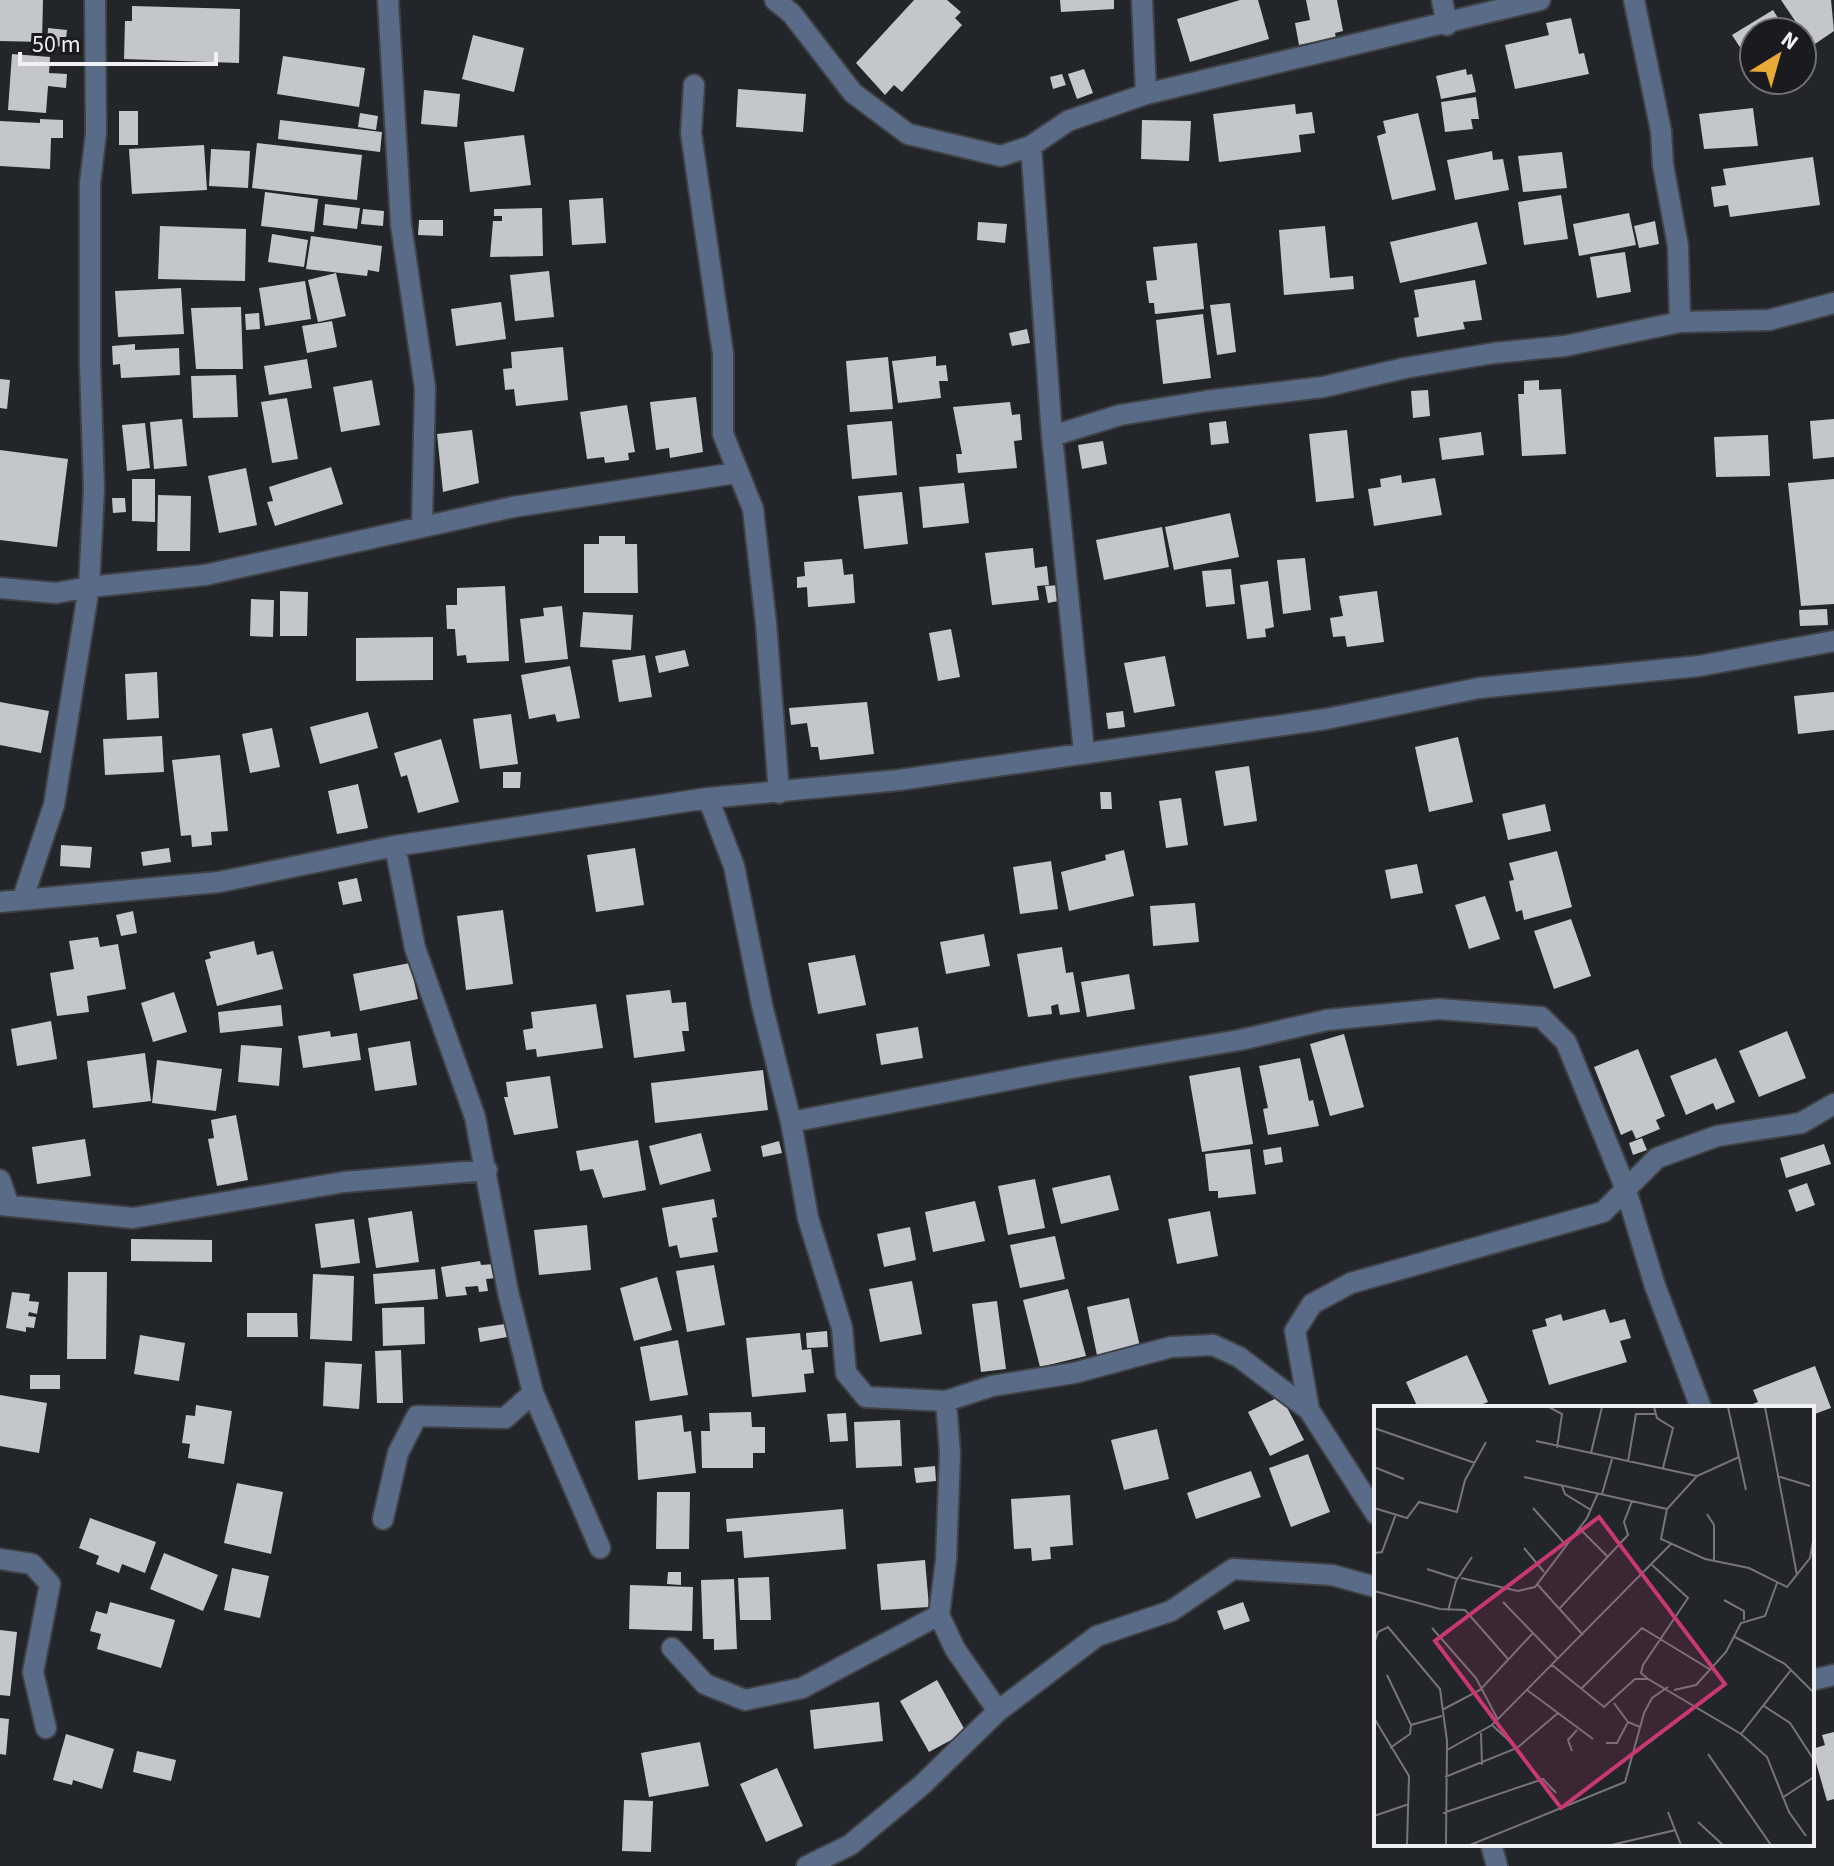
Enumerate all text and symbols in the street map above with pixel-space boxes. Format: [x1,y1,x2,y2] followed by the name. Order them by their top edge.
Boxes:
[20,16,216,66] scale bar
[1738,16,1818,96] north arrow
[1774,24,1805,58] text: N
[32,27,81,62] text: 50 m
[1374,1406,1814,1846] inset map

